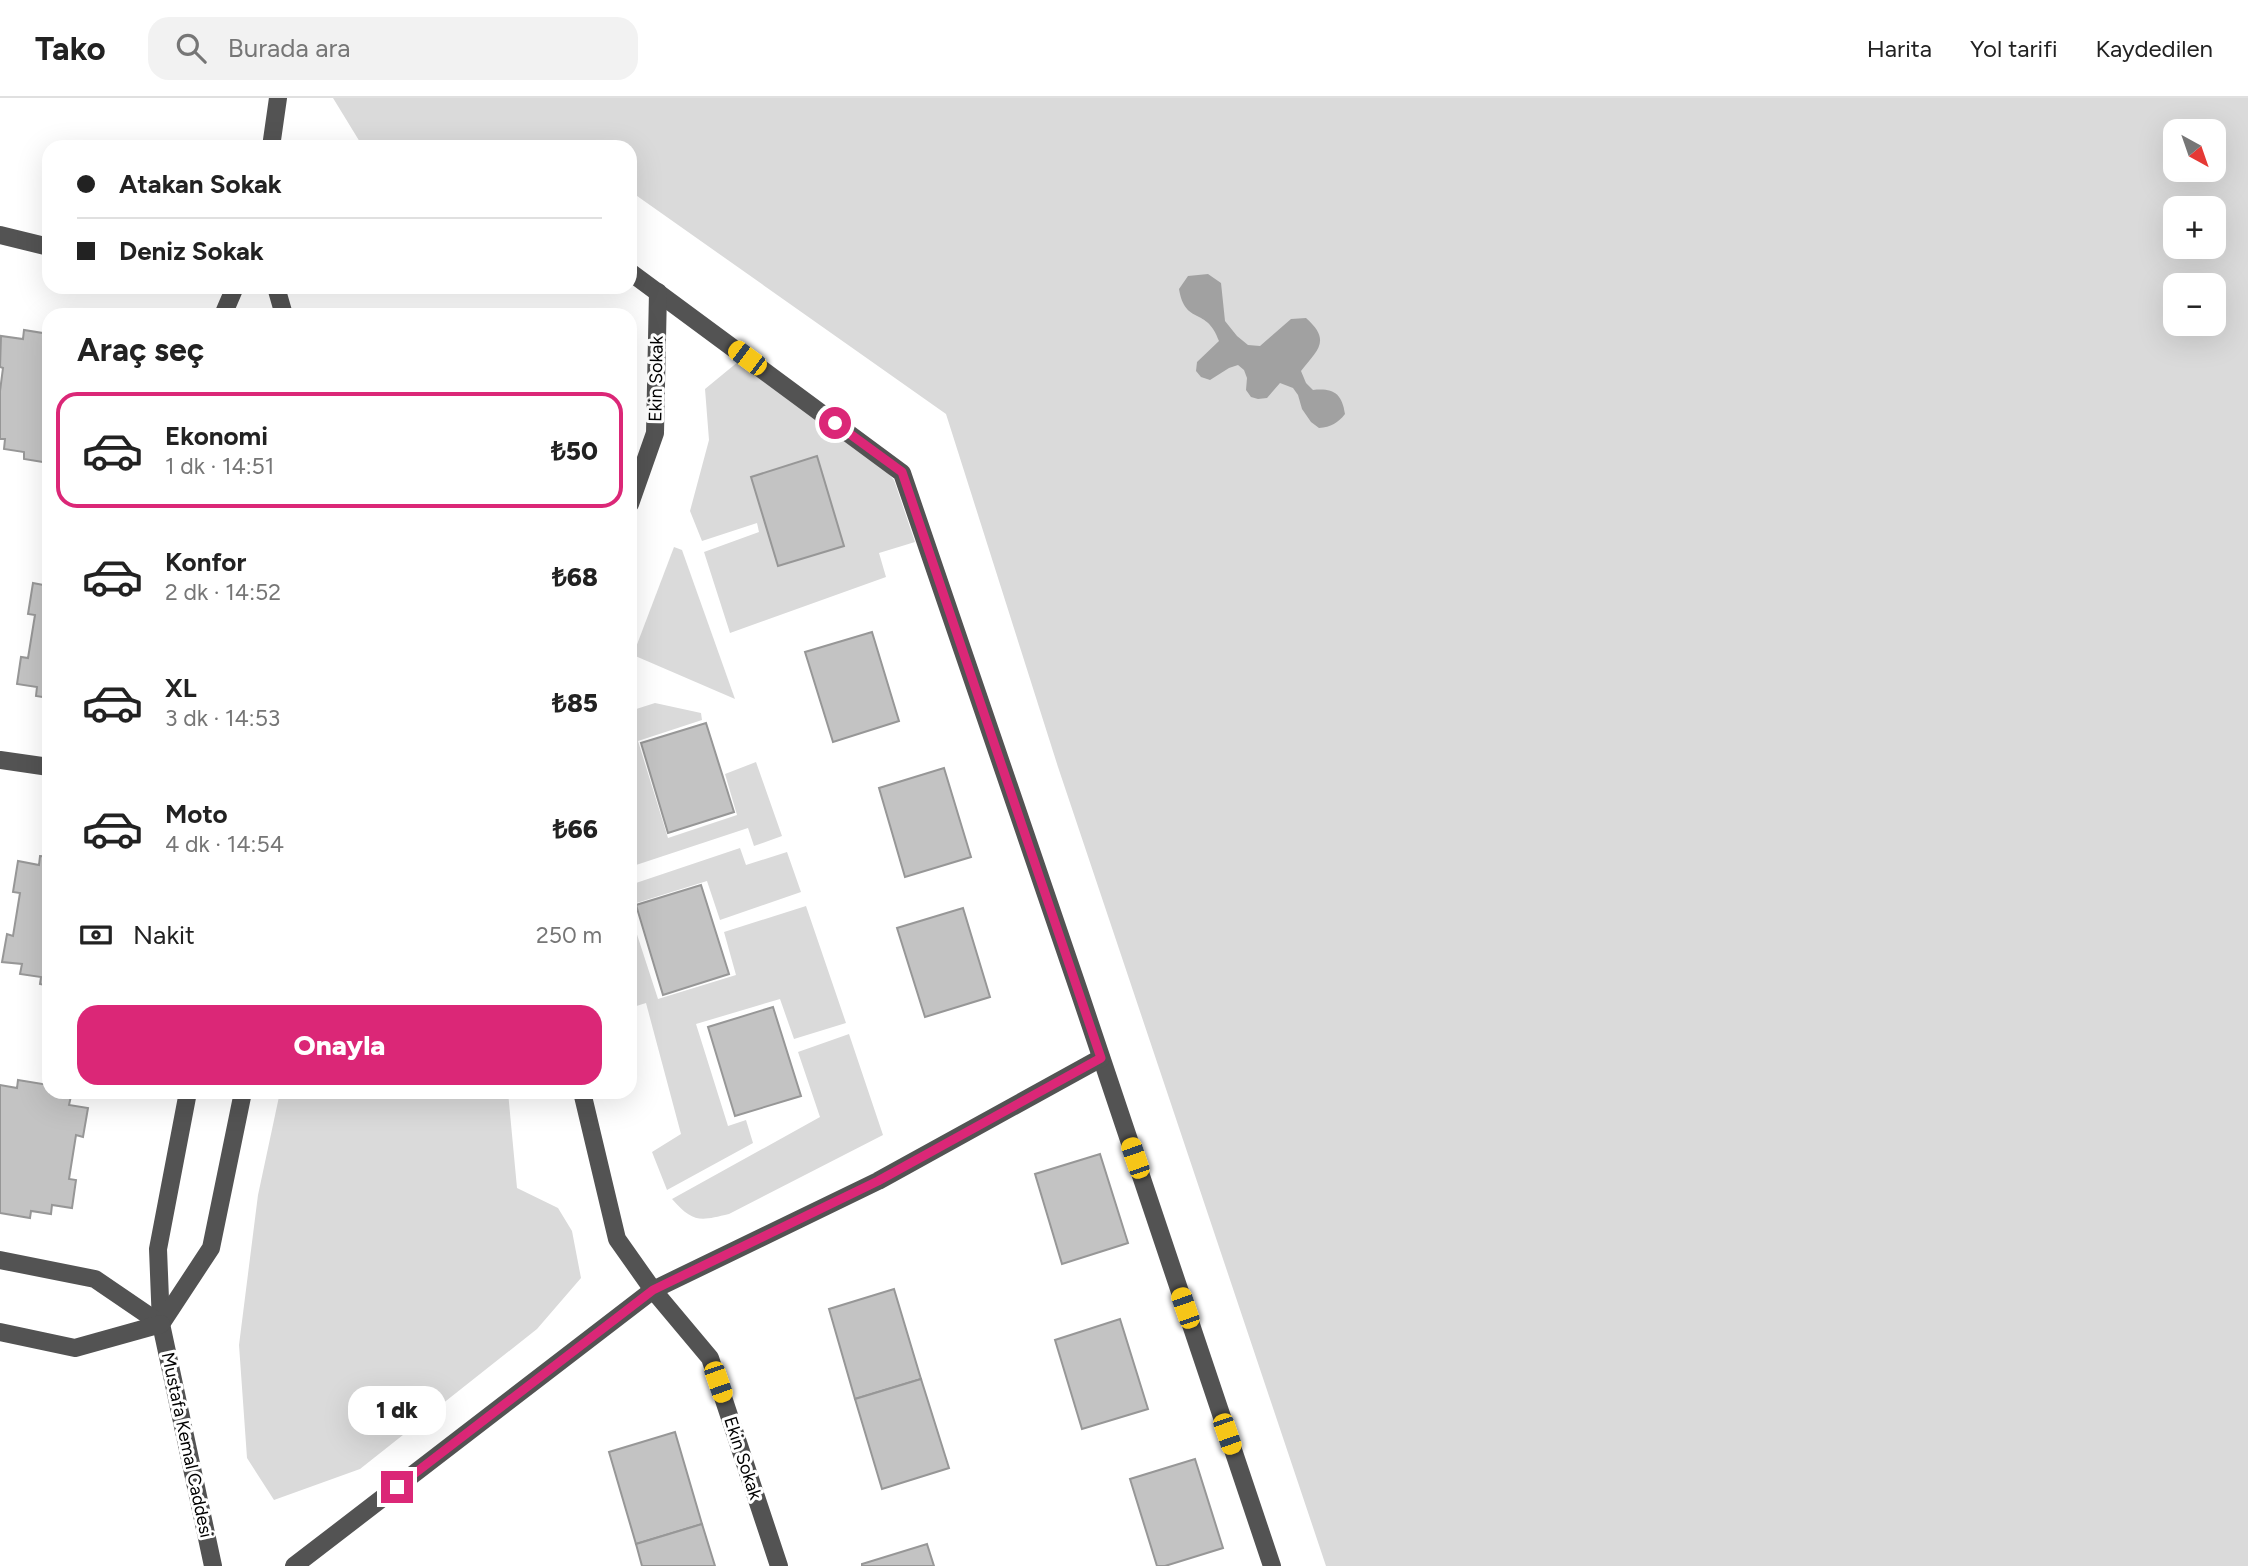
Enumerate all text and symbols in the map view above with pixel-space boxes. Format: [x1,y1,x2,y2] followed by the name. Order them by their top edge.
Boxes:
[148,17,638,80] search box
[35,29,106,68] text: Tako
[172,29,210,67] icon: search
[228,32,350,64] text: Burada ara
[1867,34,1932,63] text: Harita
[1970,34,2058,63] text: Yol tarifi
[2096,34,2213,63] text: Kaydedilen
[2163,119,2226,182] north arrow
[2163,119,2226,336] map controls
[119,168,282,200] text: Atakan Sokak
[2163,196,2226,259] button: +
[119,235,264,267] text: Deniz Sokak
[2163,273,2226,336] button: −
[77,331,204,369] text: Araç seç
[644,336,668,422] street label: Ekin Sokak
[724,337,771,379] car
[819,407,851,439] route start
[81,419,144,482] icon: car
[165,420,268,452] text: Ekonomi
[551,435,598,467] text: ₺50
[165,452,274,480] text: 1 dk · 14:51
[81,545,144,608] icon: car
[165,546,246,578] text: Konfor
[552,561,598,593] text: ₺68
[165,578,281,606] text: 2 dk · 14:52
[81,671,144,734] icon: car
[165,672,197,704] text: XL
[552,687,598,719] text: ₺85
[165,704,280,732] text: 3 dk · 14:53
[81,797,144,860] icon: car
[165,798,228,830] text: Moto
[553,813,598,845] text: ₺66
[165,830,284,858] text: 4 dk · 14:54
[77,916,115,954] icon: cash
[133,919,195,951] text: Nakit
[536,921,602,949] text: 250 m
[77,1005,602,1085] button: Onayla
[1119,1135,1152,1181] car
[1169,1285,1202,1331] car
[157,1350,217,1540] street label: Mustafa Kemal Caddesi
[702,1359,735,1405] car
[348,1386,446,1434] callout: 1 dk
[376,1396,418,1424] text: 1 dk
[1211,1411,1244,1457] car
[719,1414,767,1503] street label: Ekin Sokak
[381,1471,413,1503] route end

